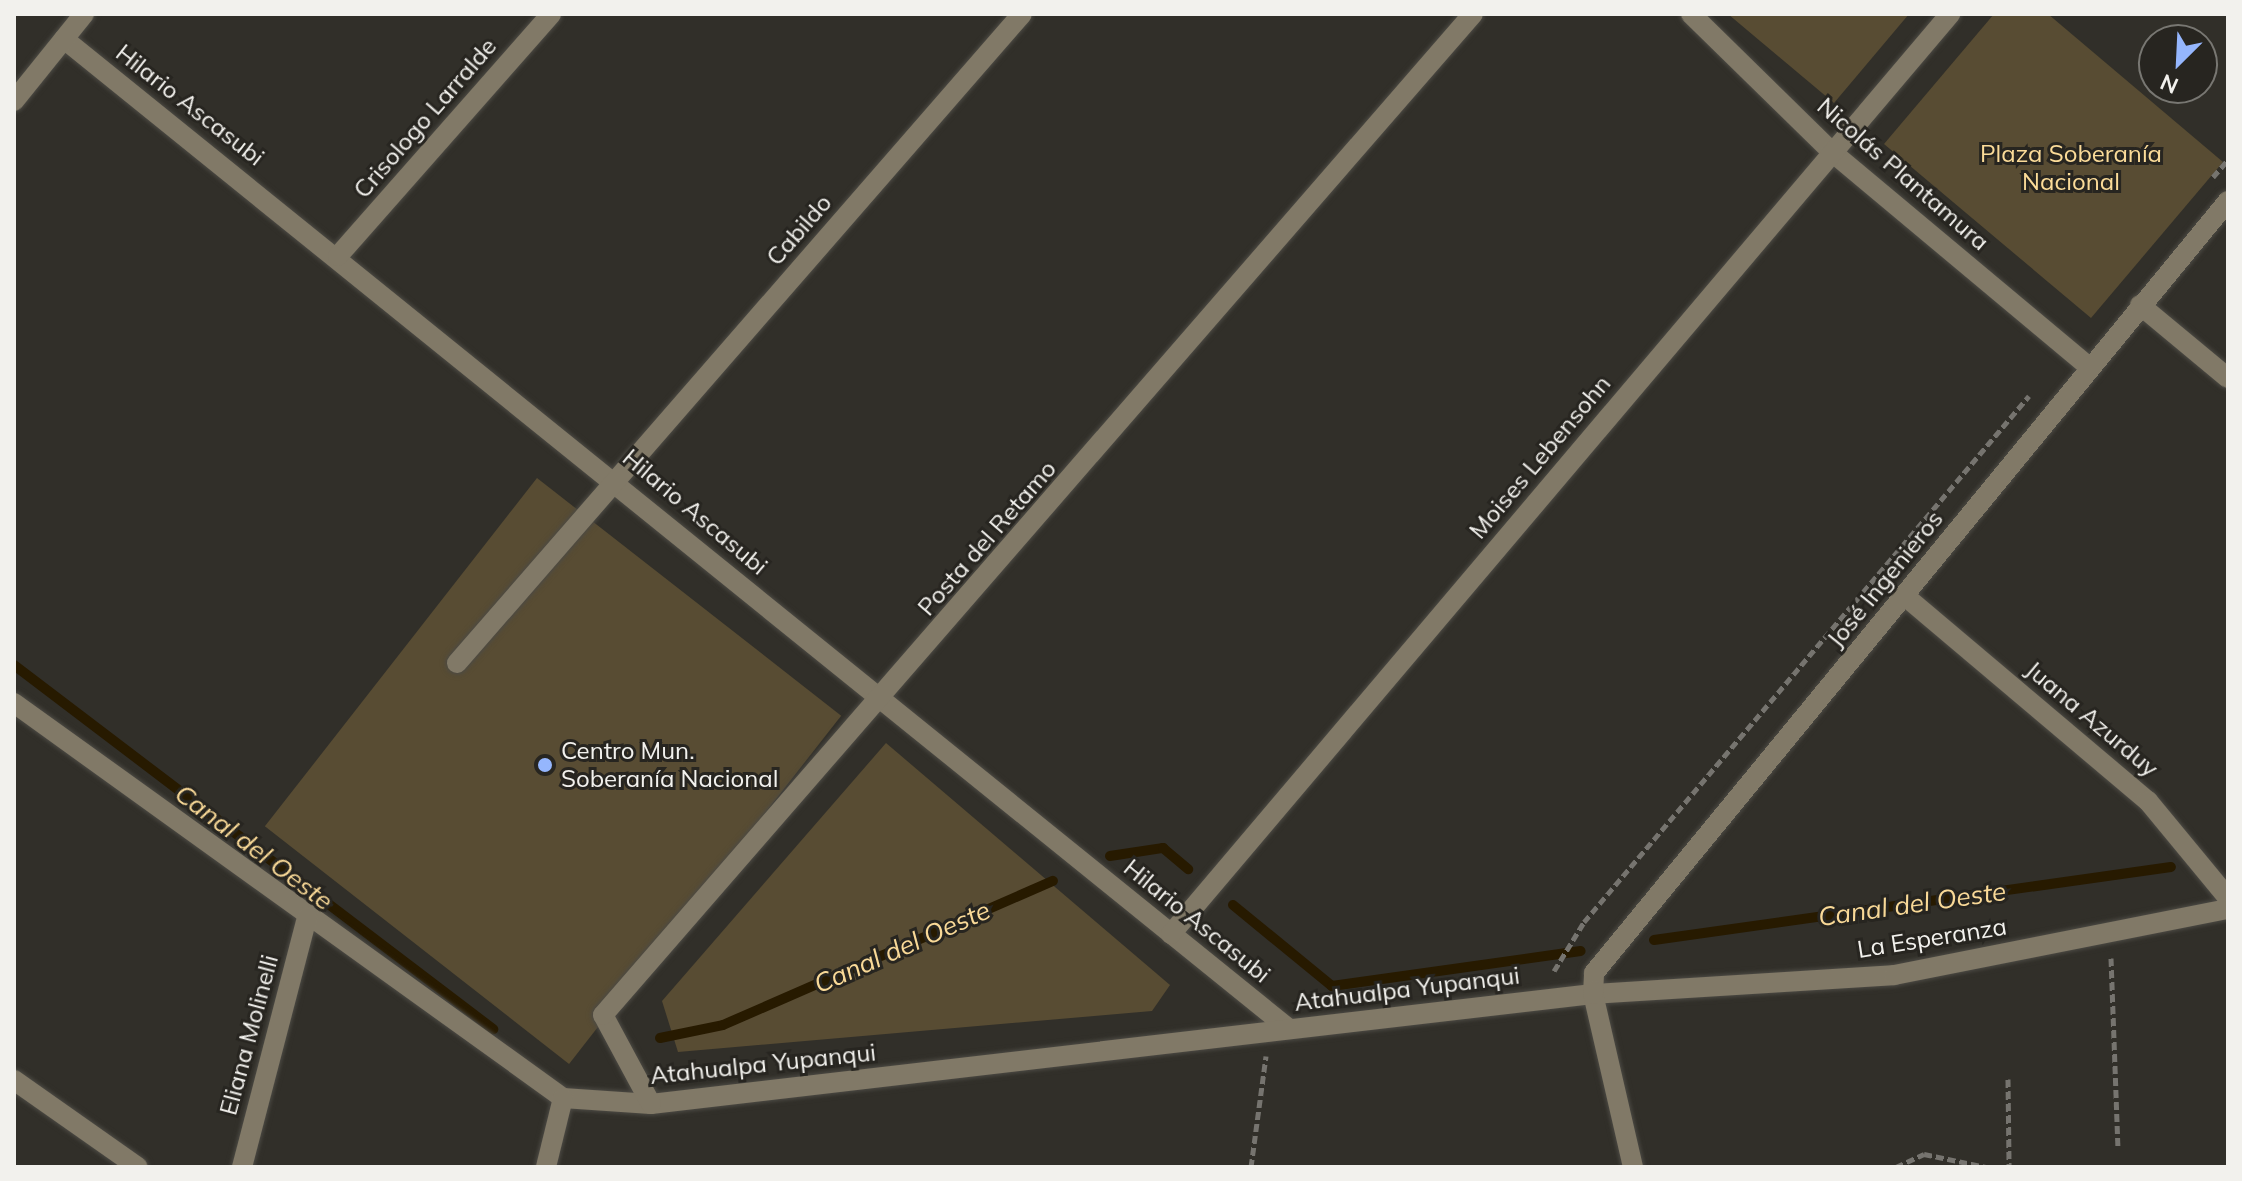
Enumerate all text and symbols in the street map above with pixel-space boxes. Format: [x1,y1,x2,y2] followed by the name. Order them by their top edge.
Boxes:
[2138,24,2218,104] north arrow
[348,32,502,204] street label: Crisologo Larralde
[110,38,270,172] street label: Hilario Ascasubi
[2156,68,2182,100] text: N
[1811,92,1995,256] street label: Nicolás Plantamura
[1980,140,2162,196] park label: Plaza Soberanía Nacional
[760,189,838,271] street label: Cabildo
[1463,369,1617,545] street label: Moises Lebensohn
[617,443,773,581] street label: Hilario Ascasubi
[912,455,1062,621] street label: Posta del Retamo
[1821,505,1949,653] street label: José Ingenieros
[2020,655,2164,783] street label: Juana Azurduy
[561,737,778,793] place label: Centro Mun. Soberanía Nacional
[536,756,554,774] marker: Centro Mun. Soberanía Nacional
[169,777,339,917] water label: Canal del Oeste
[1118,853,1276,989] street label: Hilario Ascasubi
[1816,875,2008,933] water label: Canal del Oeste
[809,894,995,1000] water label: Canal del Oeste
[1855,912,2009,964] street label: La Esperanza
[214,952,284,1118] street label: Eliana Molinelli
[1293,961,1521,1017] street label: Atahualpa Yupanqui
[649,1038,877,1090] street label: Atahualpa Yupanqui

